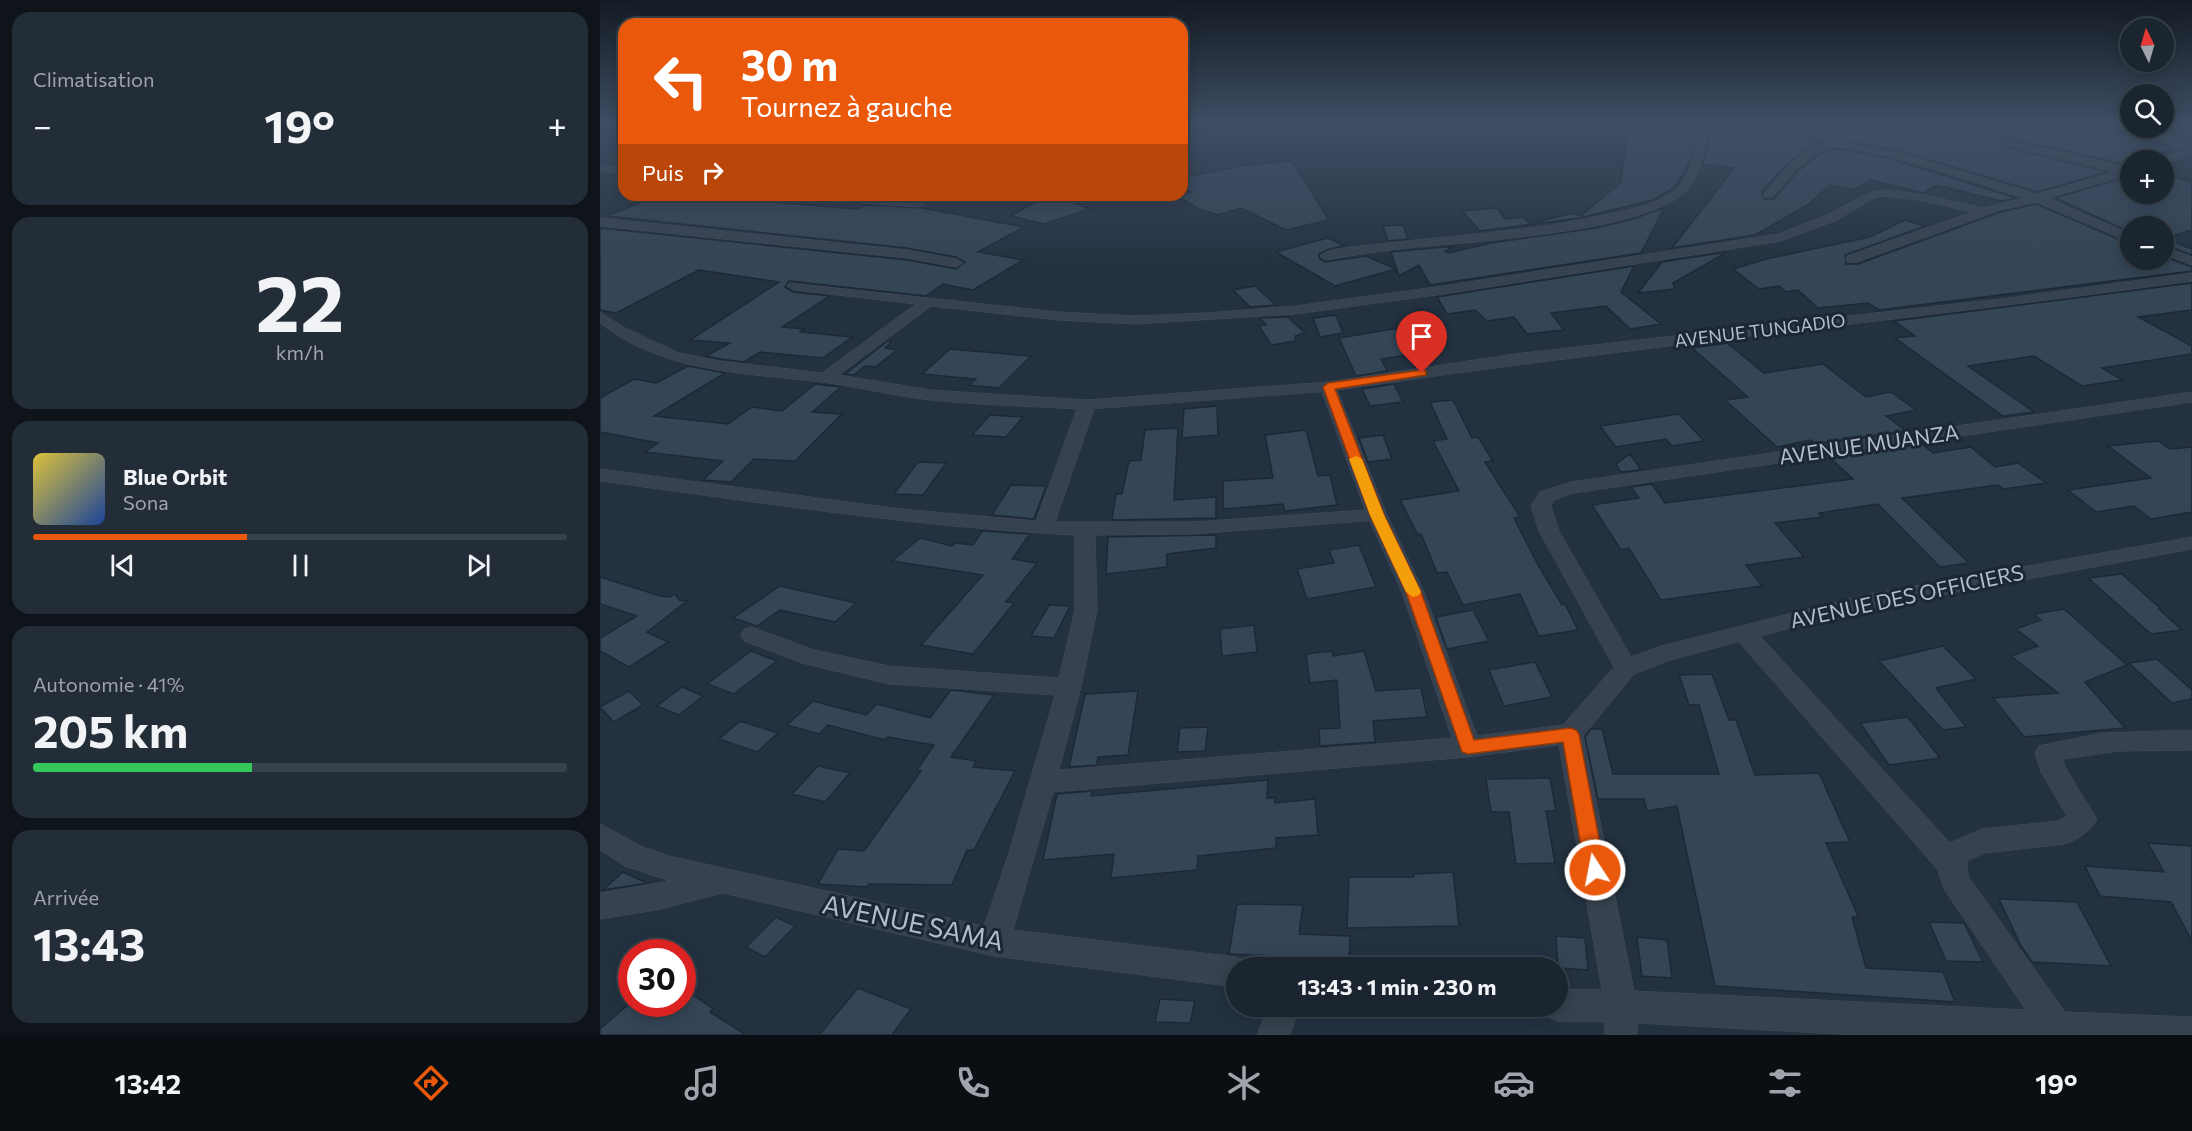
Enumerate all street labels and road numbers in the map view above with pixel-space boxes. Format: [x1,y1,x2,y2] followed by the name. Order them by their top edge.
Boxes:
[1673,309,1847,351] street label: AVENUE TUNGADIO
[1777,419,1960,468] street label: AVENUE MUANZA
[1788,559,2026,633] street label: AVENUE DES OFFICIERS
[820,887,1007,956] street label: AVENUE SAMA

